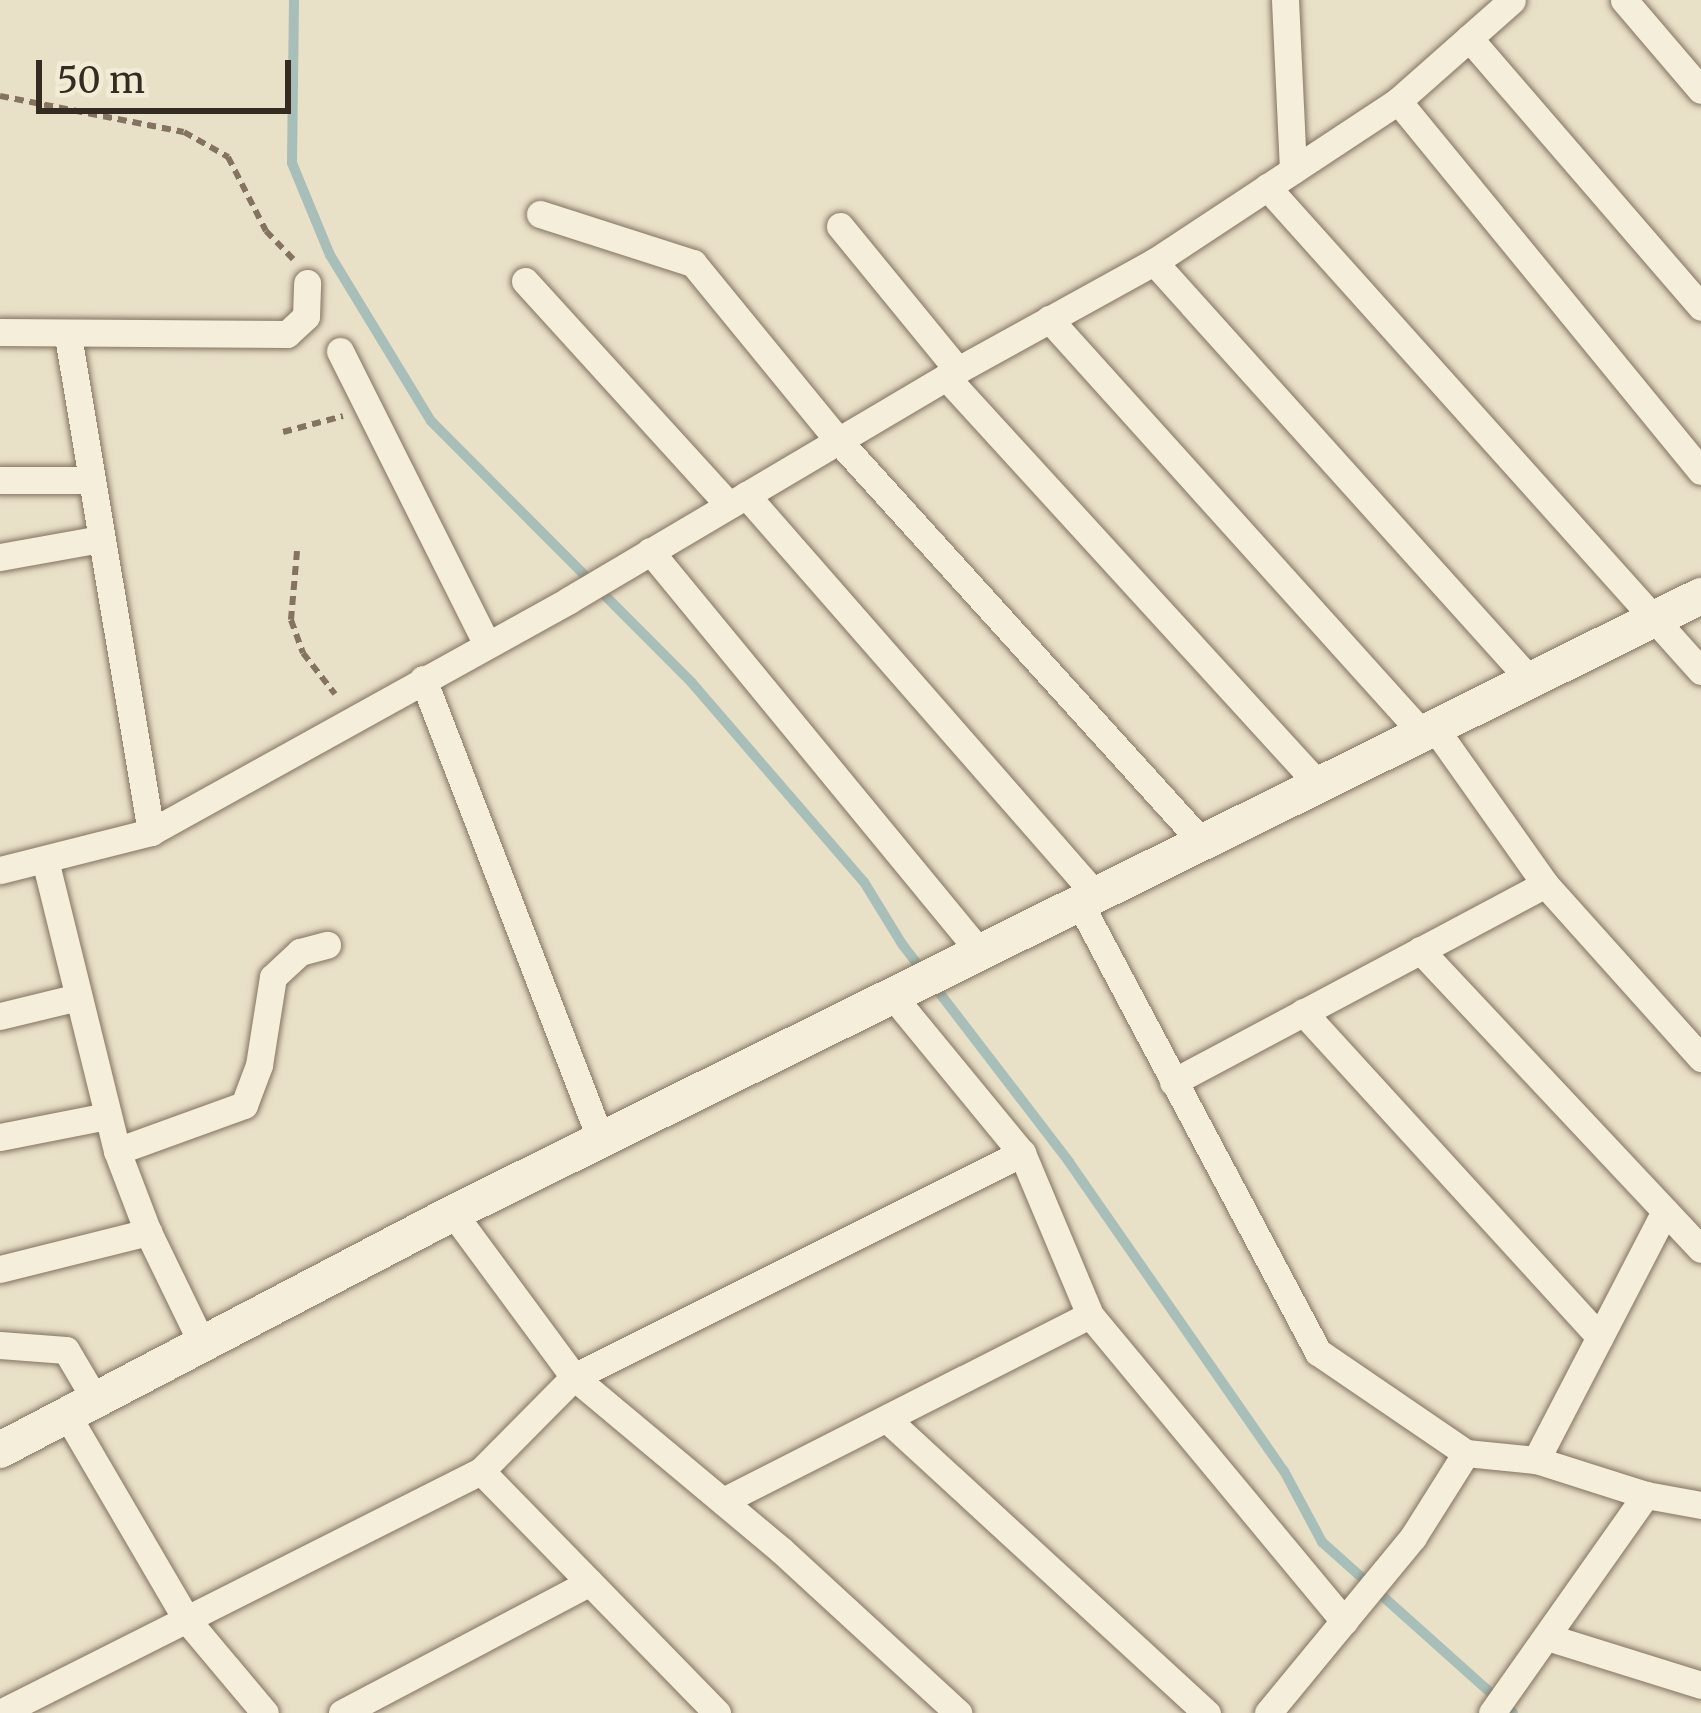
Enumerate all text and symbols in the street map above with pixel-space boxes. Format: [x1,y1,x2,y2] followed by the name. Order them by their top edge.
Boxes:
[42,36,297,110] scale bar
[57,58,145,103] text: 50 m

